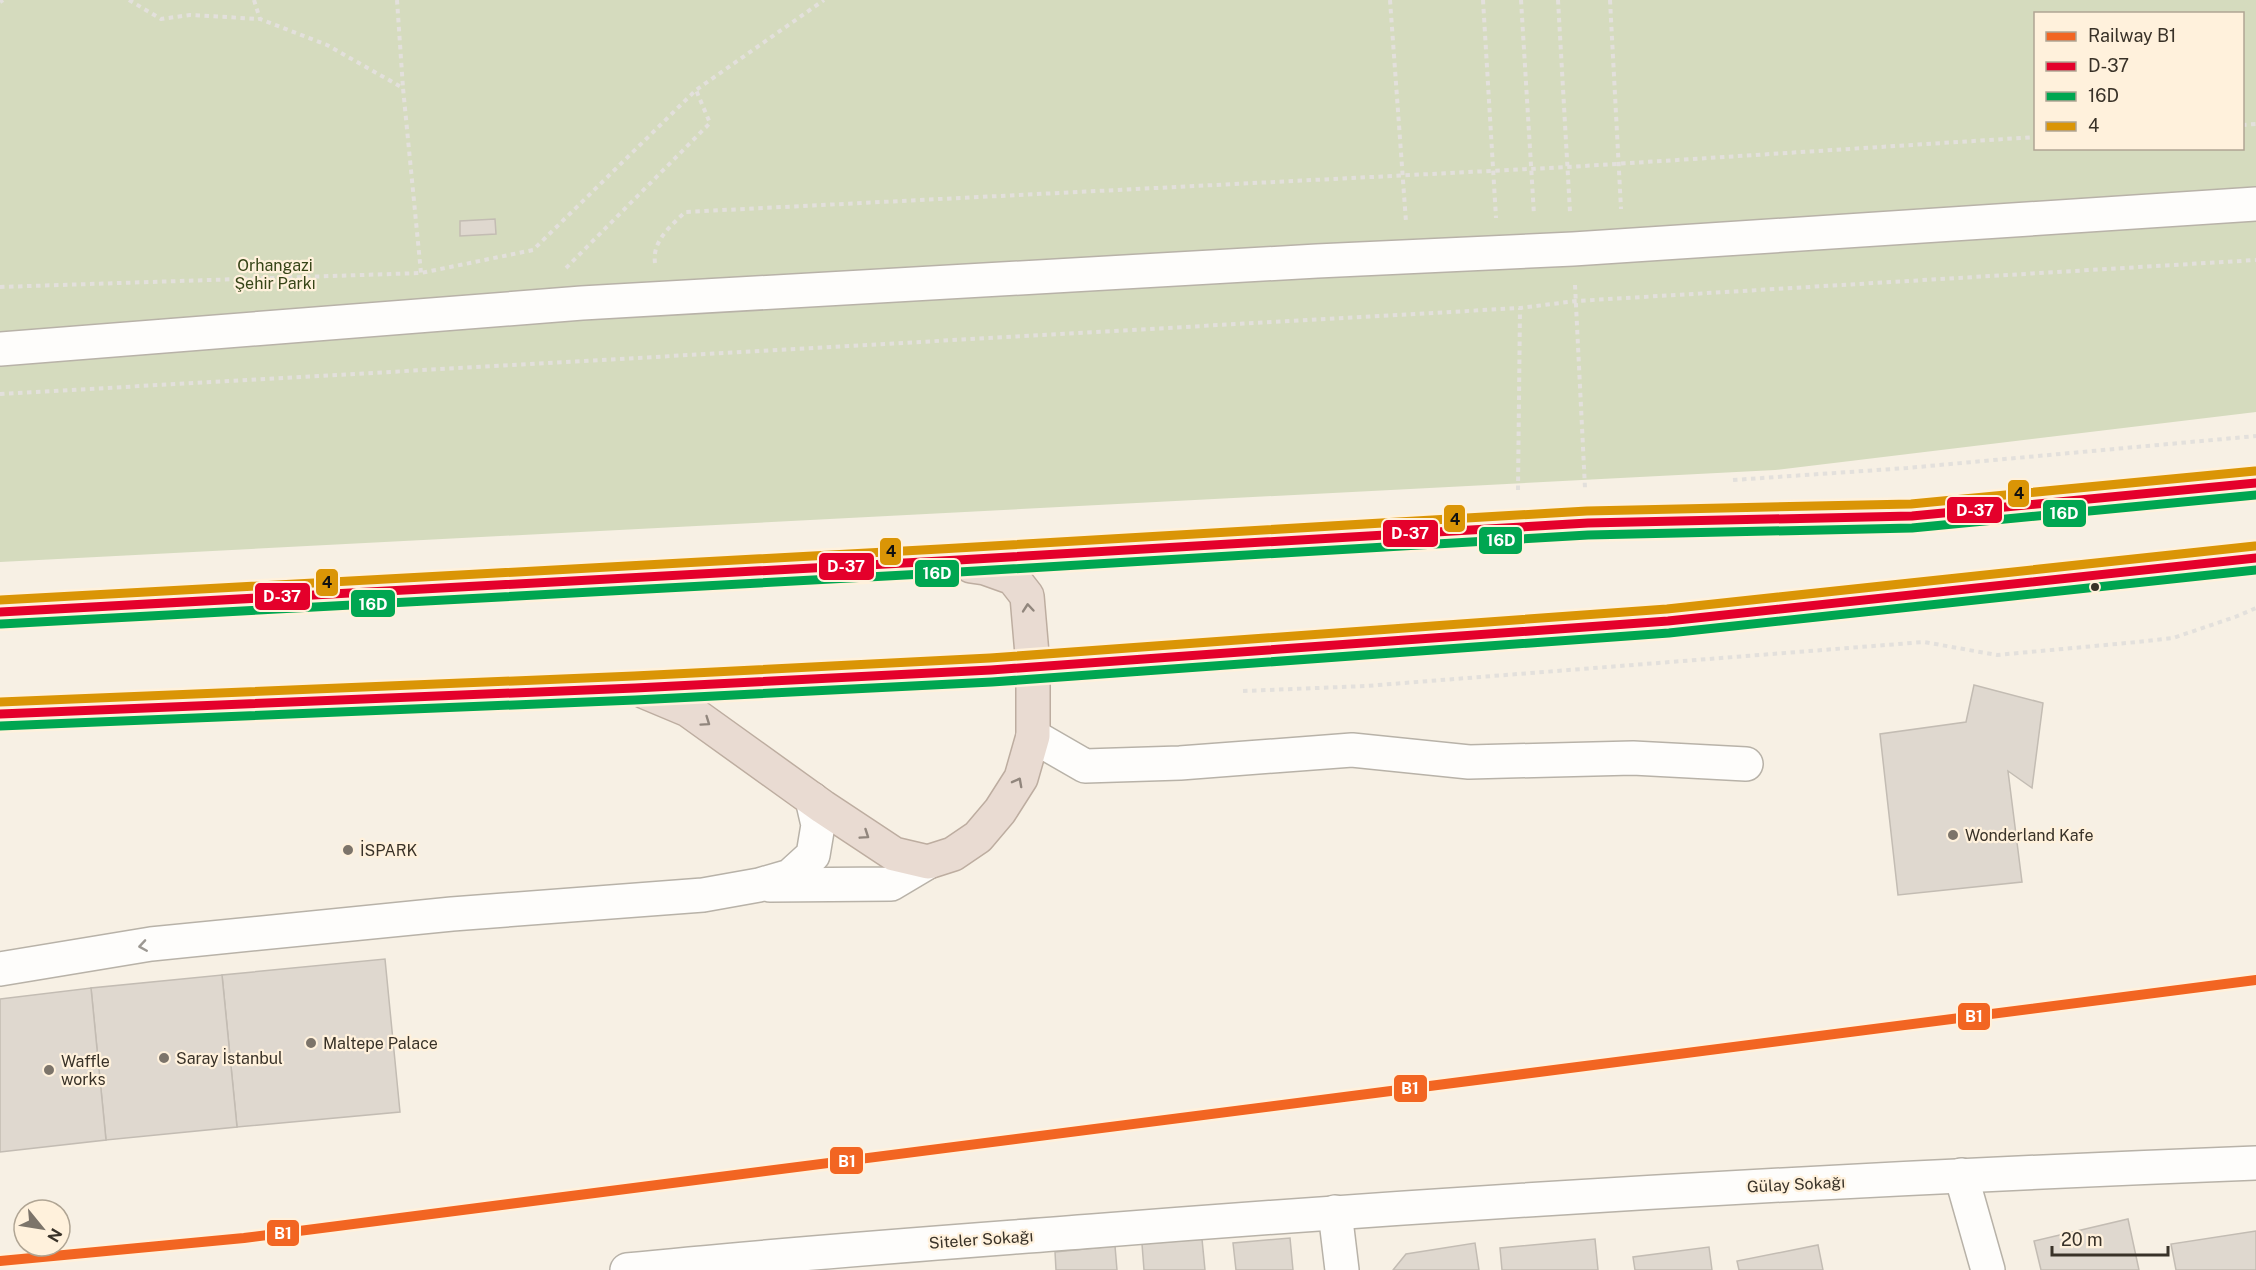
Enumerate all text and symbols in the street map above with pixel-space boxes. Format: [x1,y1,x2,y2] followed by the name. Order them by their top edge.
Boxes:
[2034,12,2244,150] legend
[2088,25,2176,46] text: Railway B1
[2088,55,2129,76] text: D-37
[2088,85,2119,106] text: 16D
[2088,115,2099,136] text: 4
[234,256,316,293] park label: Orhangazi Şehir Parkı
[2007,479,2030,508] line badge: 4
[2014,484,2025,503] text: 4
[1946,496,2003,524] line badge: D-37
[2042,499,2087,528] line badge: 16D
[1956,501,1994,520] text: D-37
[1443,504,1466,533] line badge: 4
[2050,504,2078,523] text: 16D
[1450,510,1461,529] text: 4
[1382,519,1439,548] line badge: D-37
[1391,524,1429,543] text: D-37
[1478,526,1523,555] line badge: 16D
[1487,531,1515,550] text: 16D
[879,537,902,566] line badge: 4
[886,542,897,561] text: 4
[818,552,875,581] line badge: D-37
[827,557,865,576] text: D-37
[914,559,960,588] line badge: 16D
[923,564,951,583] text: 16D
[315,568,339,597] line badge: 4
[322,573,333,592] text: 4
[2089,581,2101,593] unlabelled marker
[254,582,311,611] line badge: D-37
[263,587,301,606] text: D-37
[350,589,396,618] line badge: 16D
[359,595,387,614] text: 16D
[1022,603,1035,613] one-way arrow
[699,715,710,726] one-way arrow
[1011,777,1022,788] one-way arrow
[1965,826,2094,845] place label: Wonderland Kafe
[858,828,869,839] one-way arrow
[1946,828,1960,842] marker: Wonderland Kafe
[360,840,418,860] place label: İSPARK
[341,843,355,857] marker: İSPARK
[138,939,148,952] one-way arrow
[1957,1002,1991,1031] line badge: B1
[1965,1007,1983,1026] text: B1
[323,1034,438,1053] place label: Maltepe Palace
[304,1036,318,1050] marker: Maltepe Palace
[176,1048,283,1068] place label: Saray İstanbul
[157,1051,171,1065] marker: Saray İstanbul
[61,1052,110,1089] place label: Waffle works
[42,1063,56,1077] marker: Waffle works
[1393,1074,1428,1103] line badge: B1
[1401,1079,1419,1098] text: B1
[829,1146,864,1175] line badge: B1
[838,1152,856,1171] text: B1
[1747,1172,1845,1197] street label: Gülay Sokağı
[12,1198,72,1258] north arrow
[266,1219,300,1247] line badge: B1
[2052,1219,2168,1257] scale bar
[274,1224,292,1243] text: B1
[43,1225,66,1245] text: N
[928,1226,1034,1253] street label: Siteler Sokağı
[2061,1229,2103,1250] text: 20 m

